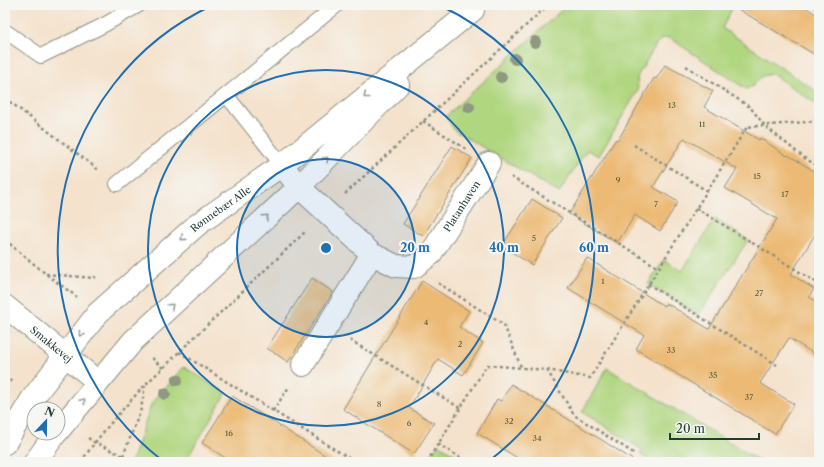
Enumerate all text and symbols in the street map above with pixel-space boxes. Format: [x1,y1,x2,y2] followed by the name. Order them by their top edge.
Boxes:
[364,91,371,98] one-way arrow
[668,100,676,110] house number: 13
[699,119,706,129] house number: 11
[321,156,329,164] one-way arrow
[753,171,761,181] house number: 15
[616,175,621,185] house number: 9
[440,177,483,234] street label: Platanhaven
[187,182,254,235] street label: Rønnebær Alle
[781,189,789,199] house number: 17
[654,199,658,209] house number: 7
[261,214,269,222] one-way arrow
[180,233,187,240] one-way arrow
[532,233,536,243] house number: 5
[400,240,430,255] text: 20 m
[489,240,519,255] text: 40 m
[579,240,609,255] text: 60 m
[319,241,333,255] centre of rings
[601,276,605,286] house number: 1
[755,288,763,298] house number: 27
[166,303,174,311] one-way arrow
[424,317,429,327] house number: 4
[28,323,75,365] street label: Smakkevej
[79,330,86,337] one-way arrow
[458,339,463,349] house number: 2
[667,345,675,355] house number: 33
[709,370,717,380] house number: 35
[745,392,753,402] house number: 37
[78,398,85,405] one-way arrow
[377,399,382,409] house number: 8
[26,401,66,441] north arrow
[43,403,57,420] text: N
[670,415,759,441] scale bar
[504,416,514,426] house number: 32
[407,418,412,428] house number: 6
[676,421,705,436] text: 20 m
[225,428,233,438] house number: 16
[532,433,542,443] house number: 34

